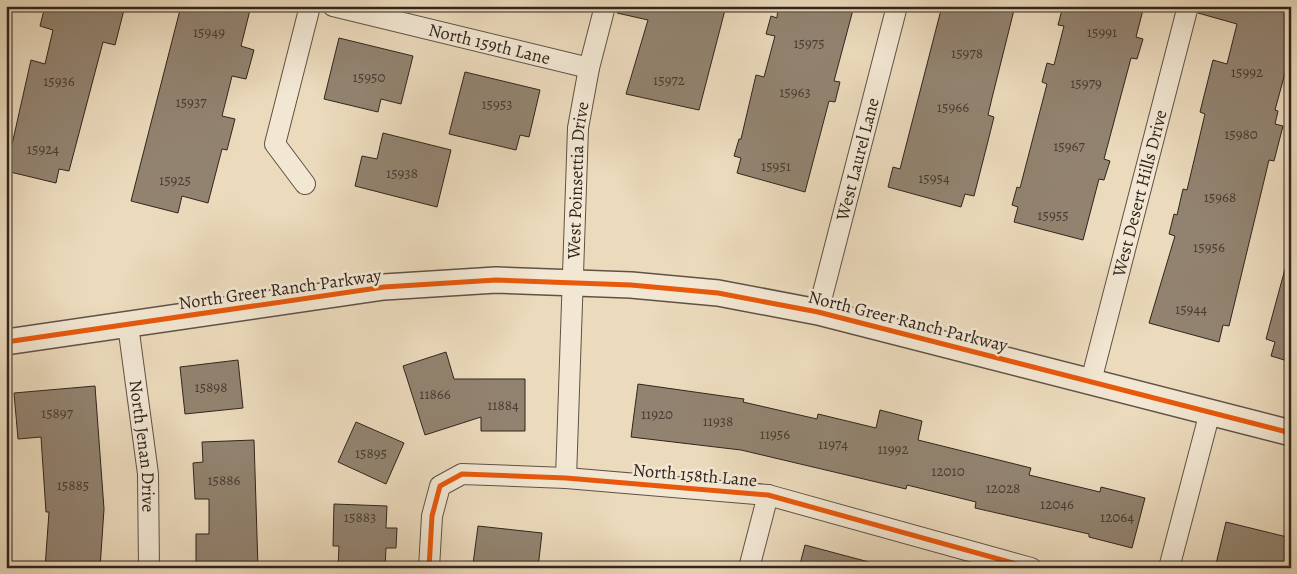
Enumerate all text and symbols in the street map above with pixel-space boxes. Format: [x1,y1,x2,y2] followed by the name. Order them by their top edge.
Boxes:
[426,18,553,70] street label: North 159th Lane
[193,22,225,42] house number: 15949
[1087,22,1117,42] house number: 15991
[793,33,825,53] house number: 15975
[951,43,983,63] house number: 15978
[1231,62,1263,82] house number: 15992
[353,67,385,87] house number: 15950
[653,70,685,90] house number: 15972
[43,71,75,91] house number: 15936
[1070,73,1102,93] house number: 15979
[779,82,811,102] house number: 15963
[176,92,207,112] house number: 15937
[481,94,513,114] house number: 15953
[830,95,885,224] street label: West Laurel Lane
[937,97,969,117] house number: 15966
[561,99,595,261] street label: West Poinsettia Drive
[1106,107,1173,280] street label: West Desert Hills Drive
[1224,124,1258,144] house number: 15980
[1053,136,1086,156] house number: 15967
[27,139,59,159] house number: 15924
[761,156,791,176] house number: 15951
[386,163,418,183] house number: 15938
[918,168,950,188] house number: 15954
[159,170,191,190] house number: 15925
[1204,187,1236,207] house number: 15968
[1037,205,1069,225] house number: 15955
[1193,237,1225,257] house number: 15956
[177,263,384,315] street label: North Greer Ranch Parkway
[806,285,1011,358] street label: North Greer Ranch Parkway
[1175,299,1207,319] house number: 15944
[195,377,227,397] house number: 15898
[123,378,160,512] street label: North Jenan Drive
[419,384,451,404] house number: 11866
[487,395,519,415] house number: 11884
[41,403,74,423] house number: 15897
[641,404,673,424] house number: 11920
[703,411,733,431] house number: 11938
[760,424,790,444] house number: 11956
[818,434,848,454] house number: 11974
[877,439,909,459] house number: 11992
[355,443,387,463] house number: 15895
[632,458,758,492] street label: North 158th Lane
[931,461,965,481] house number: 12010
[207,470,241,490] house number: 15886
[57,475,89,495] house number: 15885
[986,478,1020,498] house number: 12028
[1040,494,1074,514] house number: 12046
[344,507,376,527] house number: 15883
[1100,507,1134,527] house number: 12064

